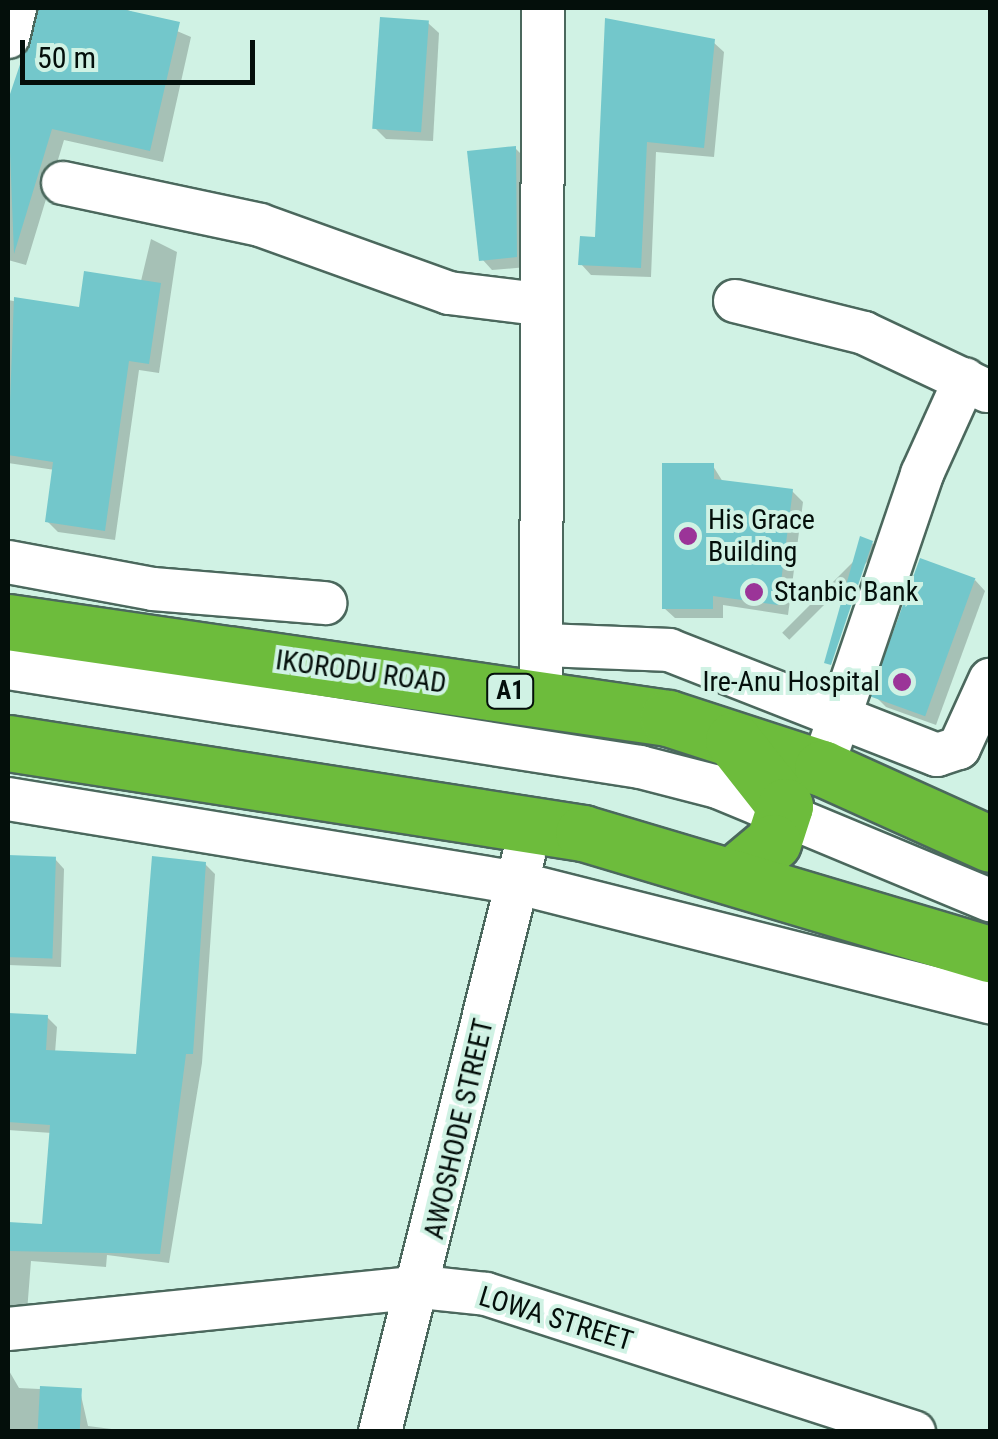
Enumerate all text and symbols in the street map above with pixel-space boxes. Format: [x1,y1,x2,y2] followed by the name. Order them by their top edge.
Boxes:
[25,20,260,82] scale bar
[37,40,96,75] text: 50 m
[708,503,815,569] place label: His Grace Building
[677,525,699,547] marker: His Grace Building
[774,575,918,609] place label: Stanbic Bank
[743,581,765,603] marker: Stanbic Bank
[273,643,449,701] street label: IKORODU ROAD
[702,665,880,699] place label: Ire-Anu Hospital
[889,669,915,695] marker: Ire-Anu Hospital
[485,671,535,711] road number: A1
[417,1016,501,1242] street label: AWOSHODE STREET
[475,1280,637,1358] street label: LOWA STREET

